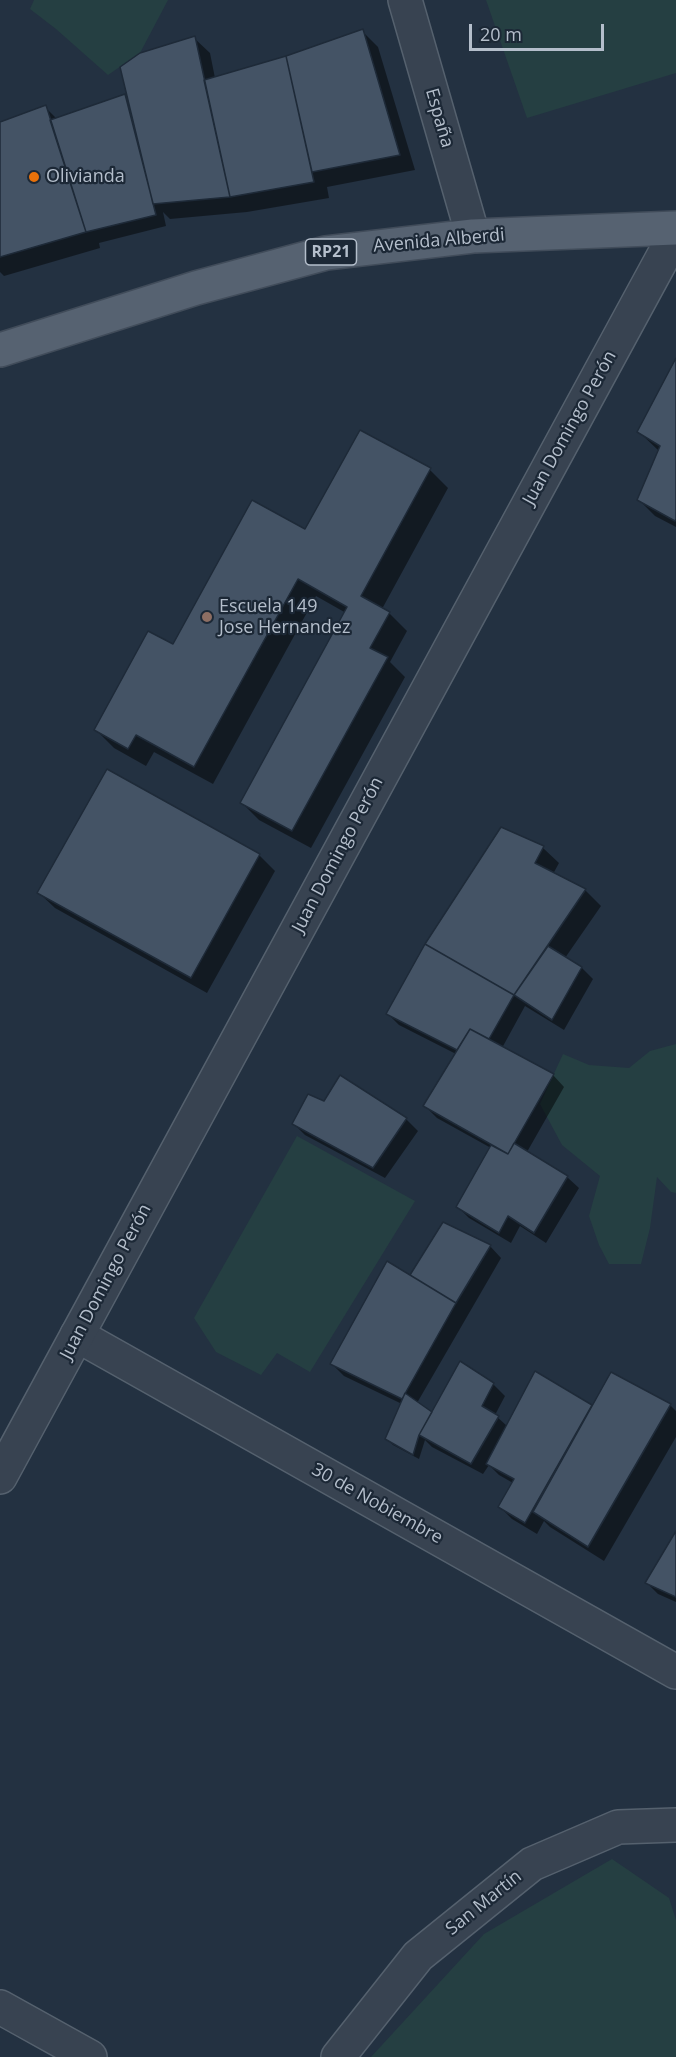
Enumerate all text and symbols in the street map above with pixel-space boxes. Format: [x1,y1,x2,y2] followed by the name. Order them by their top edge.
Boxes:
[472,12,607,50] scale bar
[480,22,522,46] text: 20 m
[420,86,458,150] street label: España
[46,166,125,188] place label: Olivianda
[27,170,41,184] marker: Olivianda
[372,225,506,257] street label: Avenida Alberdi
[306,239,356,265] road number: RP21
[519,347,621,509] street label: Juan Domingo Perón
[219,596,350,638] place label: Escuela 149 Jose Hernandez
[200,610,214,624] marker: Escuela 149 Jose Hernandez
[288,773,388,937] street label: Juan Domingo Perón
[56,1200,156,1364] street label: Juan Domingo Perón
[308,1459,446,1549] street label: 30 de Nobiembre
[442,1866,526,1940] street label: San Martín

